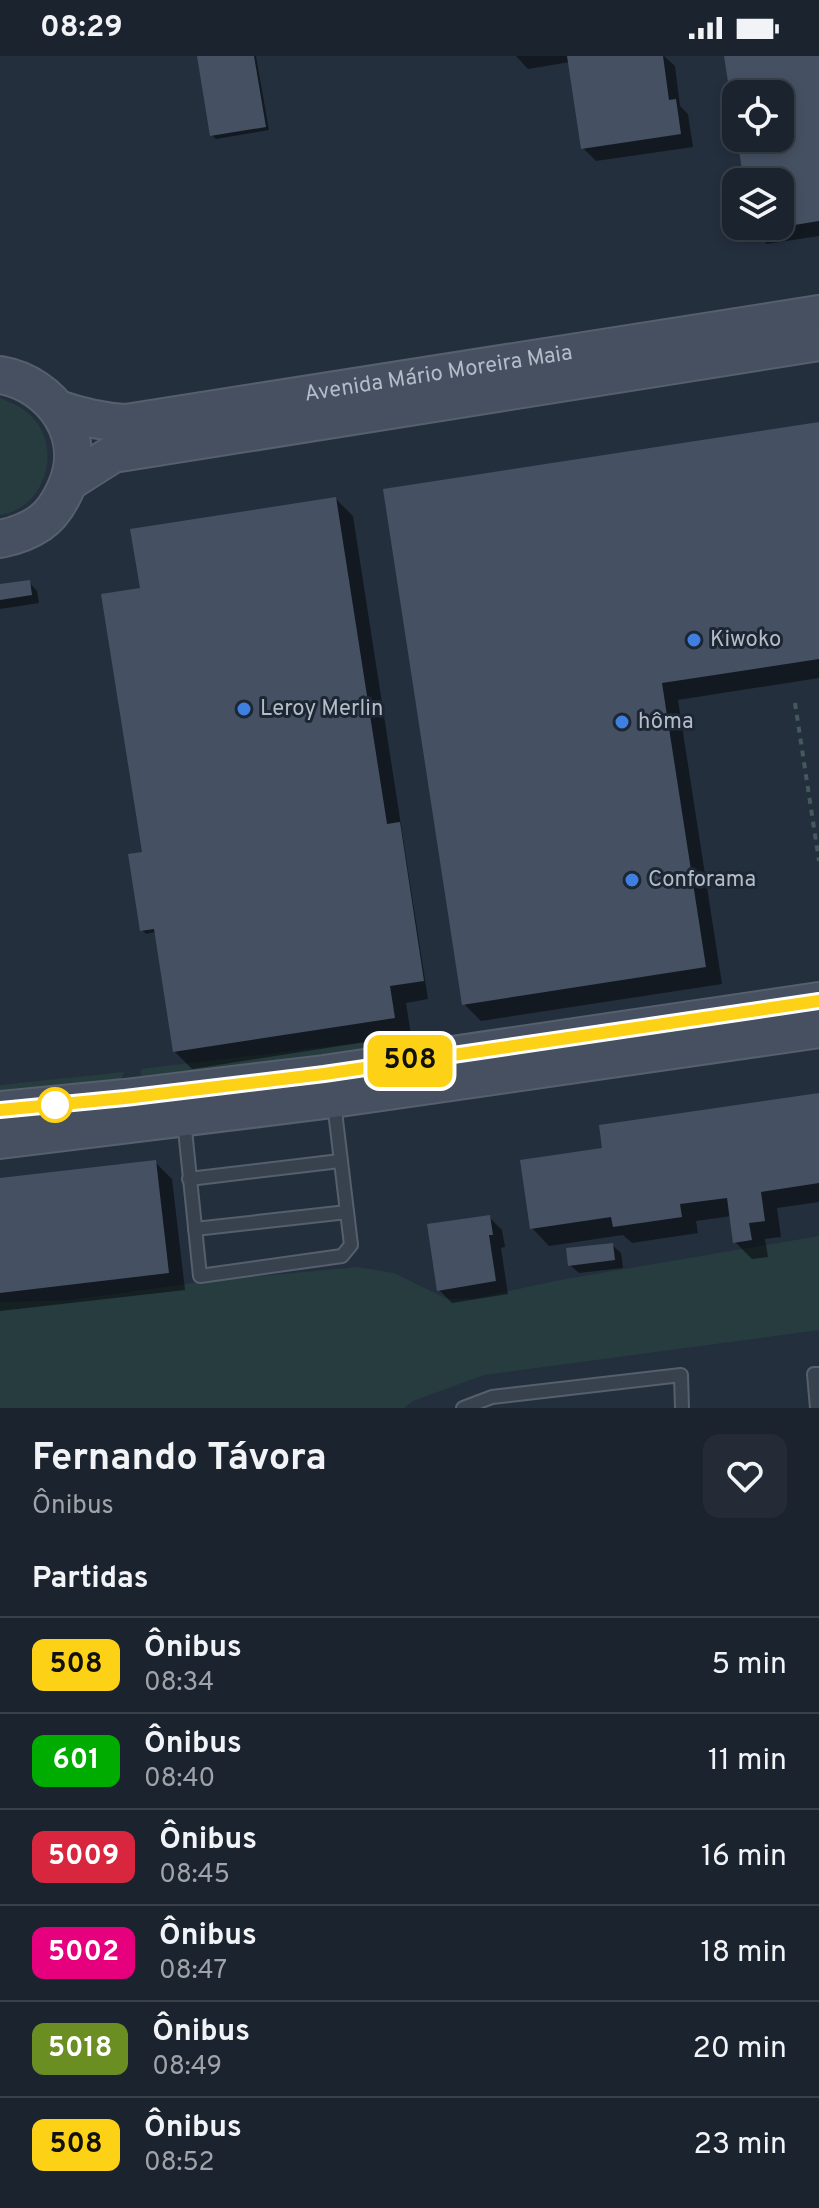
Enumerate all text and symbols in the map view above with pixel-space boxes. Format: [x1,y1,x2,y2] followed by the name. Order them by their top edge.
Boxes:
[40,10,123,47] text: 08:29
[722,80,794,240] map controls
[722,80,794,152] button: locate
[722,168,794,240] button: layers
[303,339,574,408] street label: Avenida Mário Moreira Maia
[710,627,781,654] place label: Kiwoko
[685,631,703,649] marker: Kiwoko
[260,696,383,723] place label: Leroy Merlin
[235,700,253,718] marker: Leroy Merlin
[638,709,694,736] place label: hôma
[613,713,631,731] marker: hôma
[648,867,756,894] place label: Conforama
[623,871,641,889] marker: Conforama
[364,1035,456,1087] line badge: 508
[383,1043,437,1079] text: 508
[38,1088,72,1122] unlabelled marker
[703,1434,787,1518] button: heart
[32,1435,327,1484] text: Fernando Távora
[32,1490,114,1523] text: Ônibus
[32,1561,148,1598] text: Partidas
[144,1630,242,1667] text: Ônibus
[49,1647,103,1683] text: 508
[711,1647,787,1684] text: 5 min
[144,1667,214,1700] text: 08:34
[144,1726,242,1763] text: Ônibus
[53,1743,99,1779] text: 601
[708,1743,787,1780] text: 11 min
[144,1763,215,1796] text: 08:40
[159,1822,257,1859] text: Ônibus
[48,1839,119,1875] text: 5009
[701,1839,787,1876] text: 16 min
[159,1859,230,1892] text: 08:45
[159,1918,257,1955] text: Ônibus
[48,1935,119,1971] text: 5002
[701,1935,787,1972] text: 18 min
[159,1955,227,1988] text: 08:47
[152,2014,250,2051] text: Ônibus
[48,2031,112,2067] text: 5018
[692,2031,787,2068] text: 20 min
[152,2051,222,2084] text: 08:49
[144,2110,242,2147] text: Ônibus
[49,2127,103,2163] text: 508
[694,2127,787,2164] text: 23 min
[144,2147,214,2180] text: 08:52

